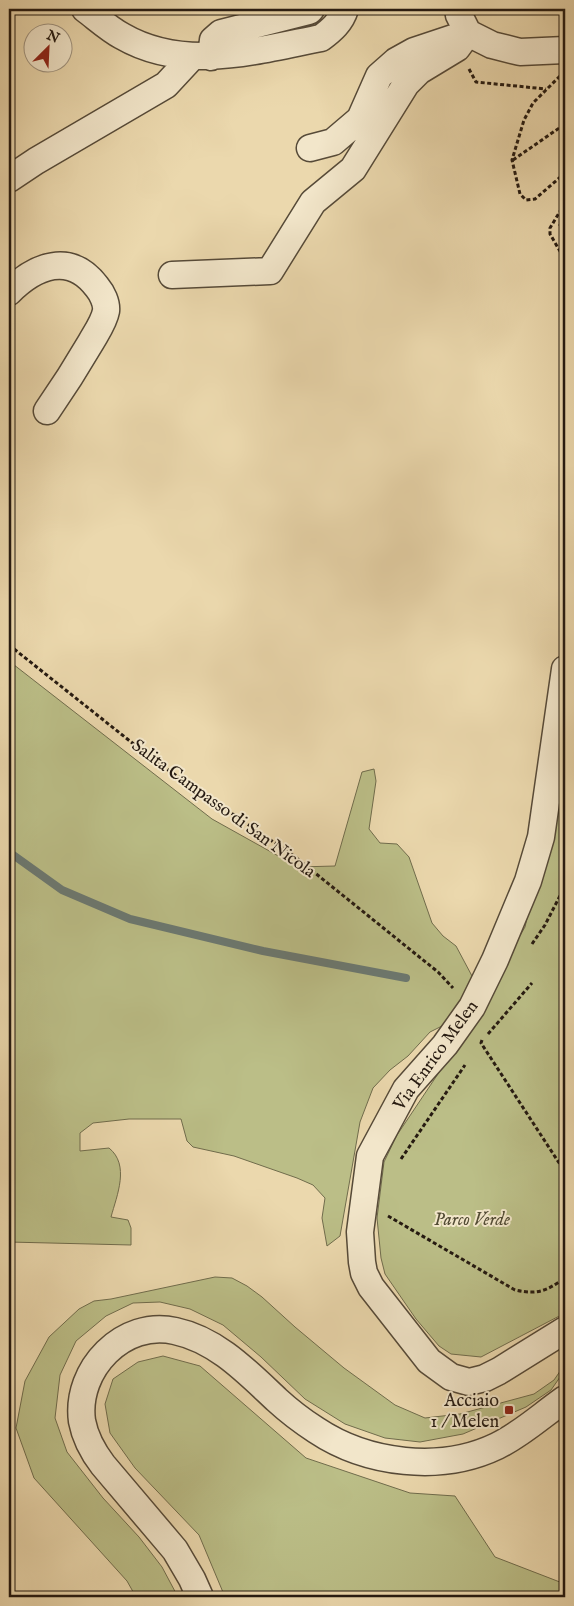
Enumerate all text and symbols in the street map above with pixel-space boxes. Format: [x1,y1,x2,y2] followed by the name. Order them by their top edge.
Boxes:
[22,22,72,72] north arrow
[43,26,62,48] text: N
[127,735,320,884] street label: Salita Campasso di San Nicola
[388,996,484,1116] street label: Via Enrico Melen
[434,1209,510,1232] park label: Parco Verde
[431,1390,499,1434] place label: Acciaio 1 / Melen
[503,1404,515,1416] marker: Acciaio 1 / Melen

